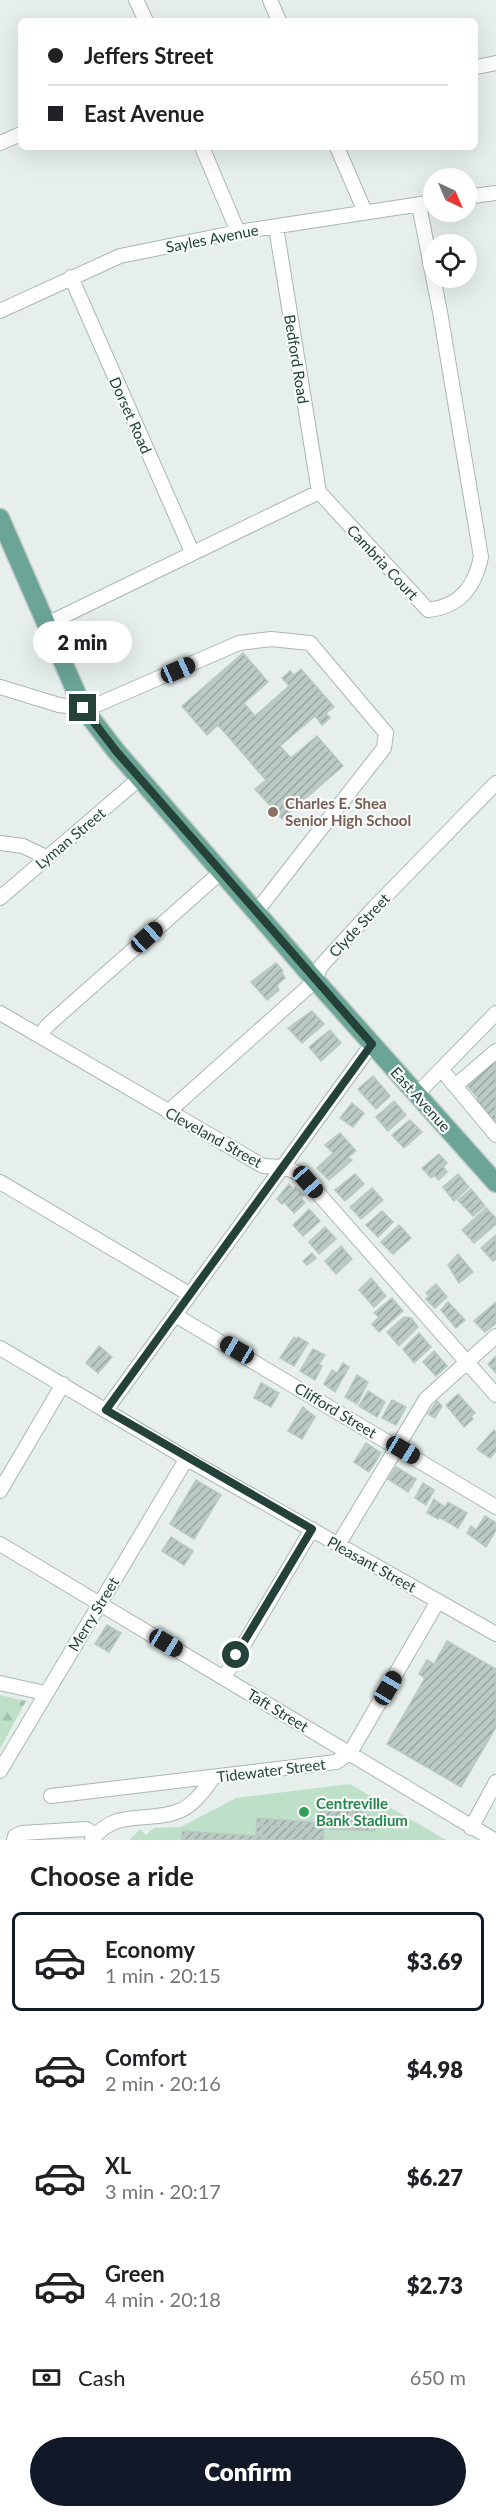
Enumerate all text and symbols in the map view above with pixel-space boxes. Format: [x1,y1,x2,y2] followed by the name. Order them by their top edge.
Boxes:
[84,42,214,69] text: Jeffers Street
[84,100,204,127] text: East Avenue
[423,168,477,222] north arrow
[423,168,477,288] map controls
[164,220,260,256] street label: Sayles Avenue
[423,234,477,288] button: locate
[281,313,313,405] street label: Bedford Road
[106,374,156,456] street label: Dorset Road
[344,521,423,604] street label: Cambria Court
[34,621,132,663] callout: 2 min
[58,630,107,654] text: 2 min
[158,654,198,686] car
[69,694,96,721] route end
[285,794,411,829] place label: Charles E. Shea Senior High School
[31,803,109,872] street label: Lyman Street
[266,805,280,819] marker: Charles E. Shea Senior High School
[325,889,394,961] street label: Clyde Street
[128,918,166,956] car
[387,1063,455,1135] street label: East Avenue
[162,1103,266,1171] street label: Cleveland Street
[289,1163,327,1201] car
[217,1333,257,1367] car
[292,1379,381,1442] street label: Clifford Street
[383,1433,423,1467] car
[324,1532,420,1596] street label: Pleasant Street
[64,1573,122,1654] street label: Merry Street
[146,1626,186,1660] car
[222,1641,249,1668] route start
[371,1668,405,1708] car
[244,1685,312,1736] street label: Taft Street
[216,1754,327,1786] street label: Tidewater Street
[316,1794,408,1829] place label: Centreville Bank Stadium
[297,1805,311,1819] marker: Centreville Bank Stadium
[30,1859,194,1892] text: Choose a ride
[33,1935,87,1989] icon: car
[105,1936,195,1963] text: Economy
[407,1948,463,1975] text: $3.69
[105,1963,221,1987] text: 1 min · 20:15
[33,2043,87,2097] icon: car
[105,2044,187,2071] text: Comfort
[407,2056,463,2083] text: $4.98
[105,2071,221,2095] text: 2 min · 20:16
[33,2151,87,2205] icon: car
[105,2152,131,2179] text: XL
[407,2164,463,2191] text: $6.27
[105,2179,221,2203] text: 3 min · 20:17
[33,2259,87,2313] icon: car
[105,2260,165,2287] text: Green
[407,2272,463,2299] text: $2.73
[105,2287,221,2311] text: 4 min · 20:18
[30,2361,63,2394] icon: cash
[78,2364,125,2391] text: Cash
[410,2365,466,2389] text: 650 m
[30,2437,466,2506] button: Confirm

